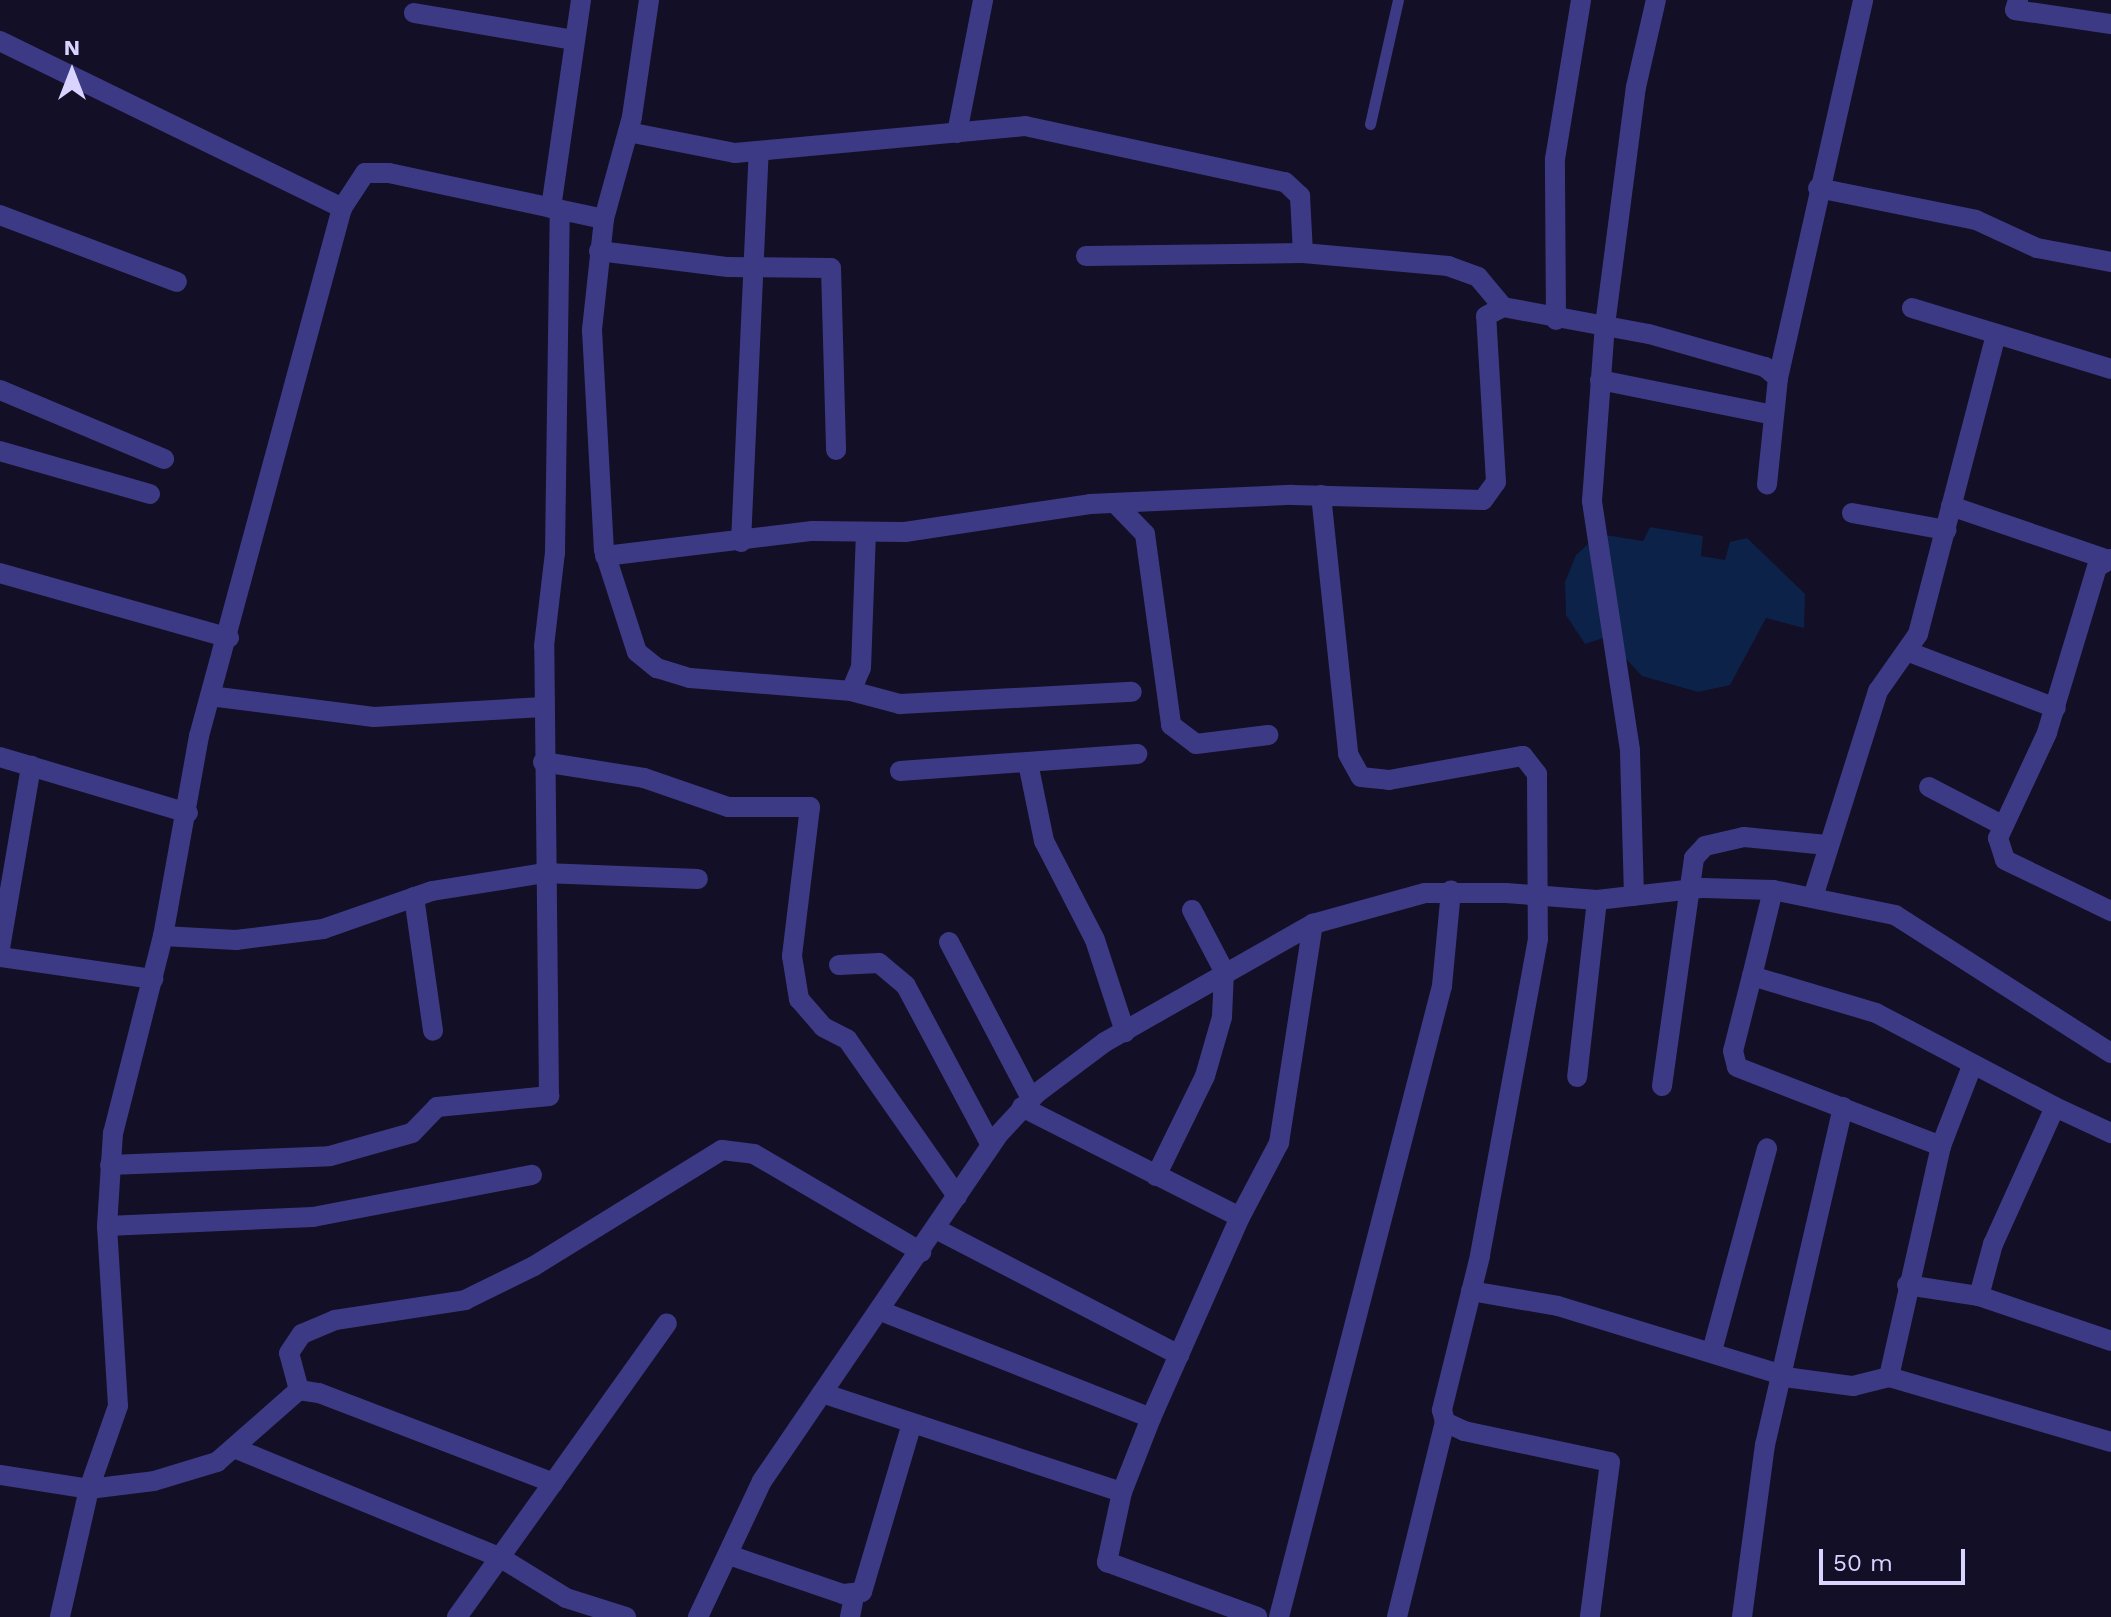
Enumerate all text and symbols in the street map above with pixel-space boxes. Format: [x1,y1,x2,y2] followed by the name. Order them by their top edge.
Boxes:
[32,32,112,112] north arrow
[64,35,80,60] text: N
[1823,1533,1969,1583] scale bar
[1833,1549,1893,1577] text: 50 m

